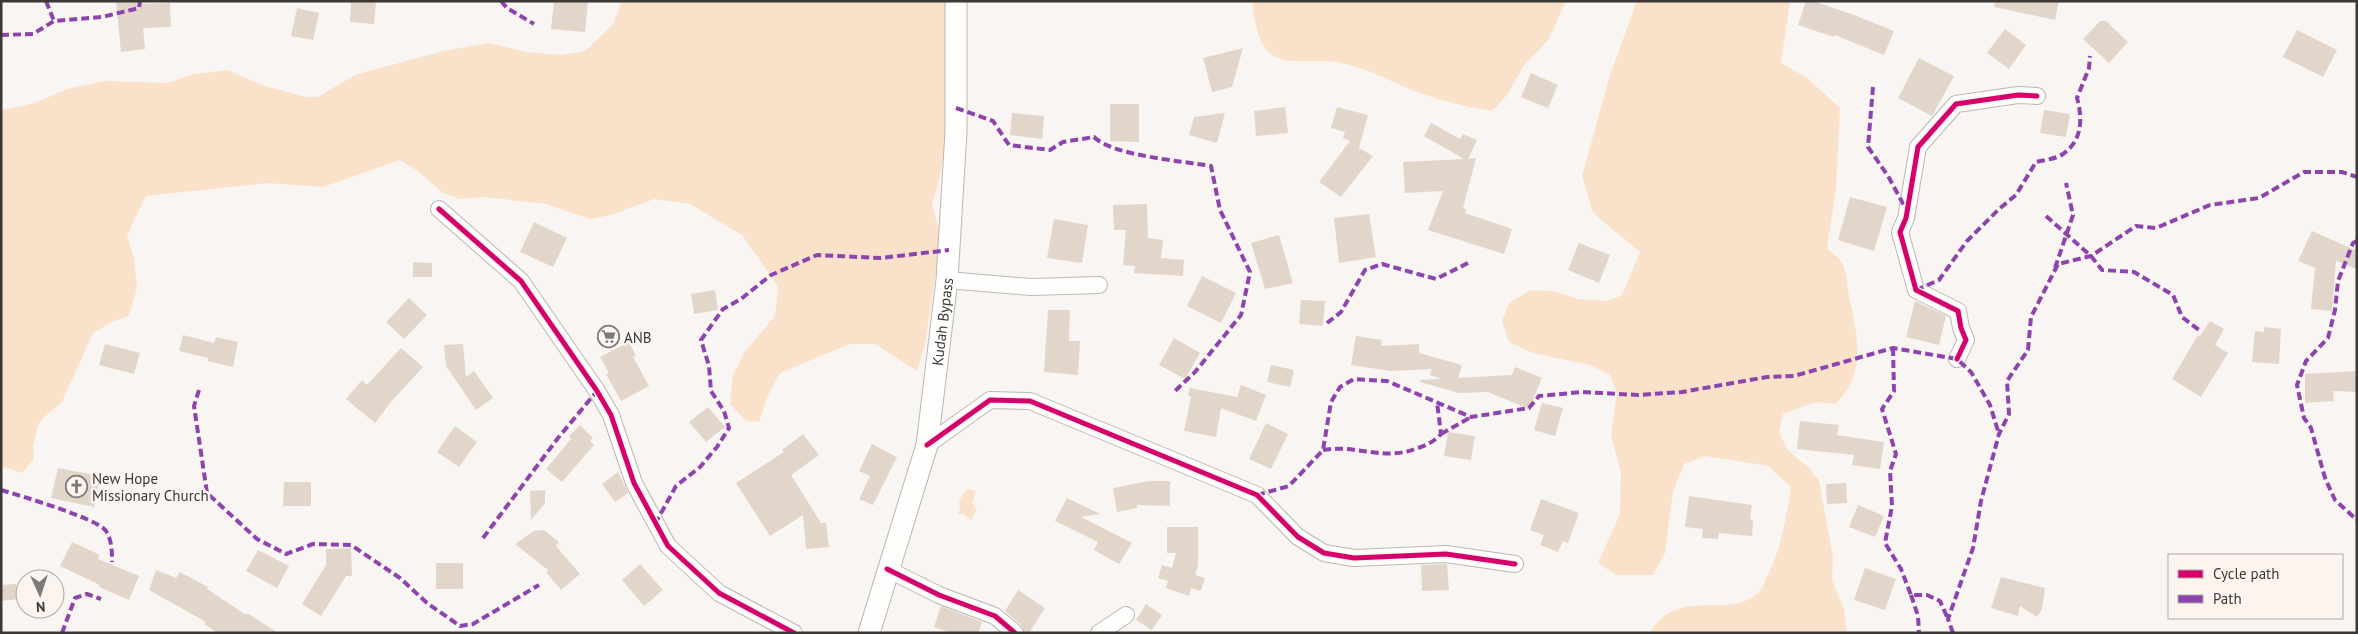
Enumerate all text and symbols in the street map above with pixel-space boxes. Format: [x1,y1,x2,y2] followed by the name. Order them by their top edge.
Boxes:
[927,277,957,367] street label: Kudah Bypass
[596,325,620,349] supermarket icon: ANB
[624,328,652,347] place label: ANB
[92,469,209,505] place label: New Hope Missionary Church
[64,475,88,499] church icon: New Hope Missionary Church
[2168,554,2343,619] legend
[2213,564,2279,583] text: Cycle path
[15,569,65,619] north arrow
[2213,589,2242,608] text: Path
[36,598,46,616] text: N

